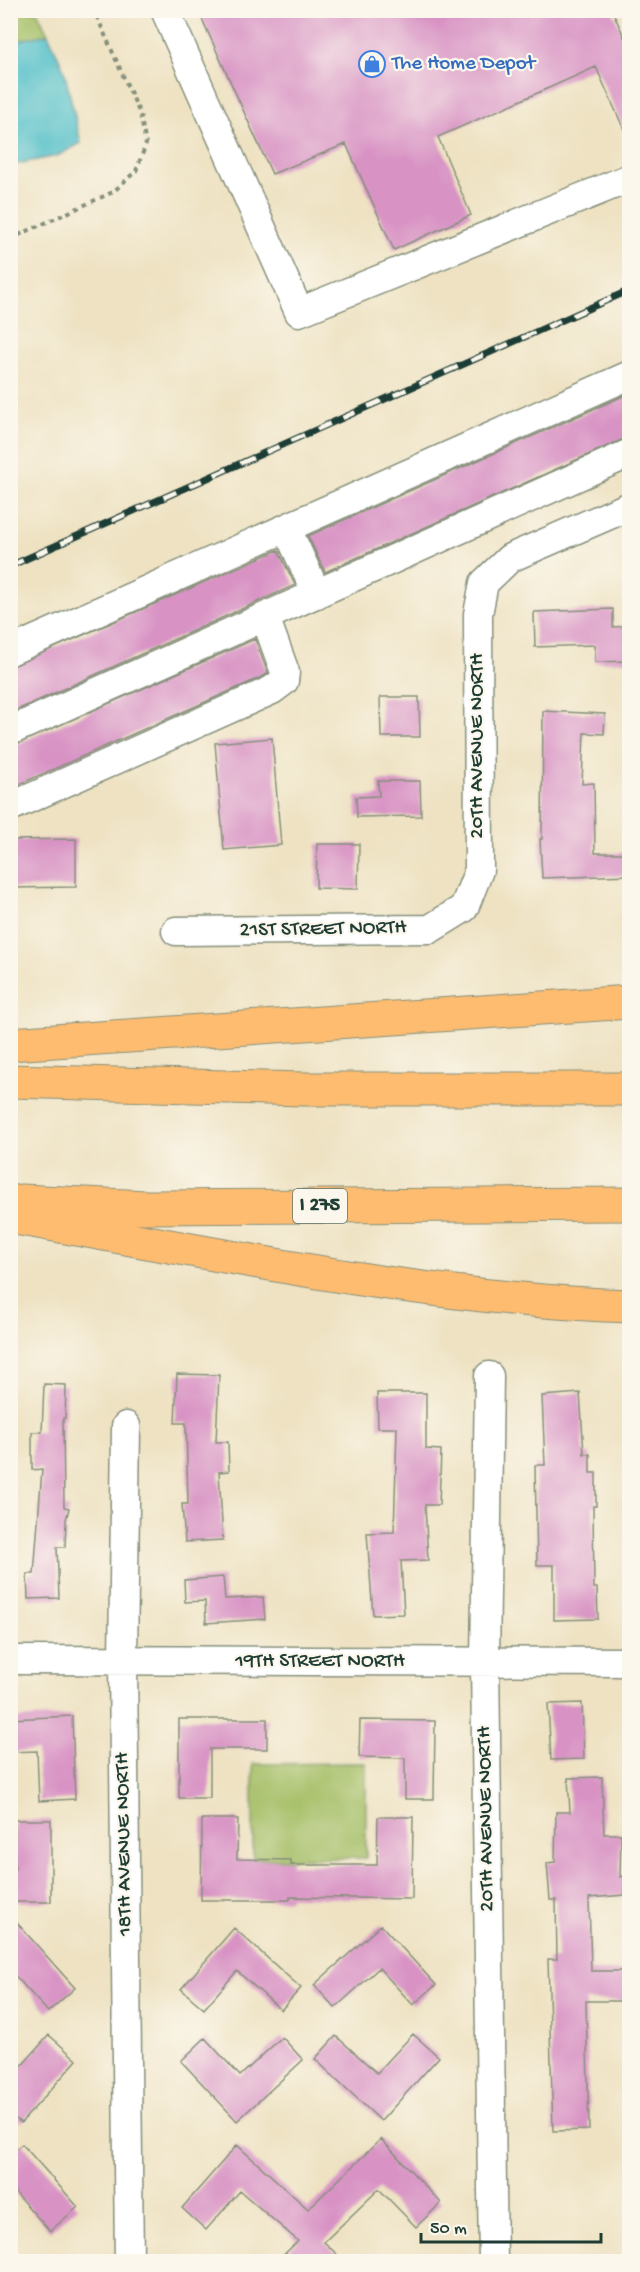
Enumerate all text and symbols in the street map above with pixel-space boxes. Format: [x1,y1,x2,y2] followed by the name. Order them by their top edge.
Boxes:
[357,49,387,79] shop icon: The Home Depot
[391,52,538,77] place label: The Home Depot
[466,652,491,839] street label: 20TH AVENUE NORTH
[239,916,408,944] street label: 21ST STREET NORTH
[293,1189,347,1223] road number: I 275
[234,1650,406,1675] street label: 19TH STREET NORTH
[473,1725,501,1912] street label: 20TH AVENUE NORTH
[111,1751,139,1937] street label: 18TH AVENUE NORTH
[421,2206,601,2244] scale bar
[430,2219,467,2240] text: 50 m

